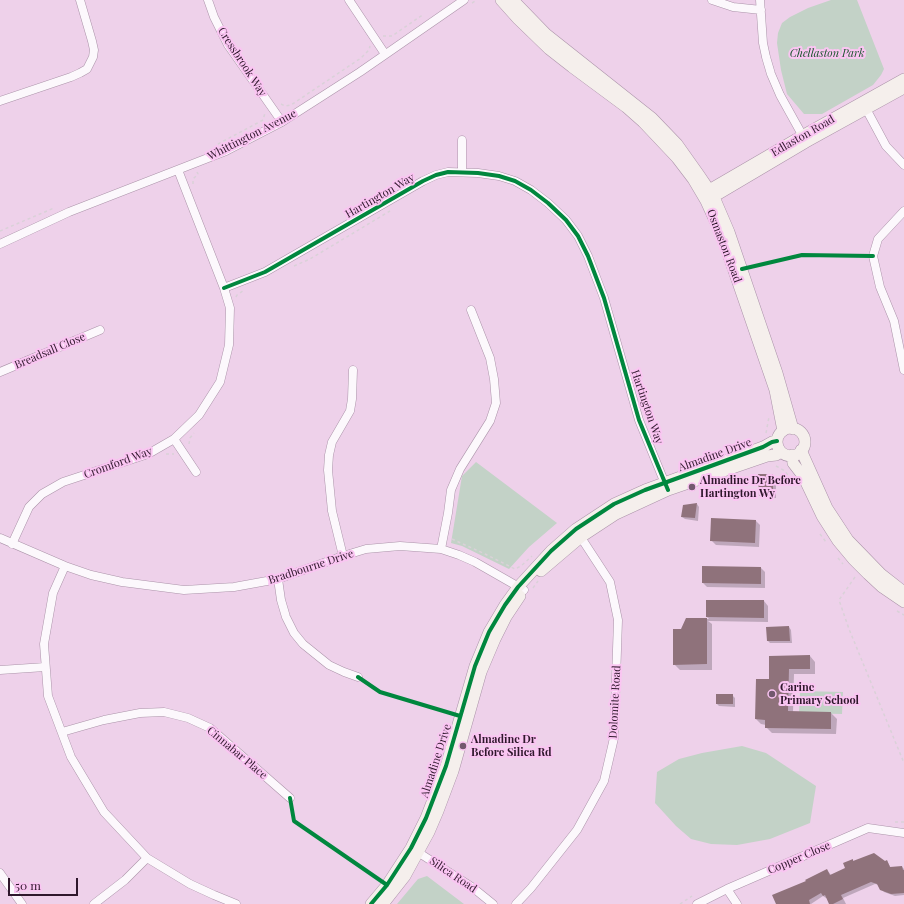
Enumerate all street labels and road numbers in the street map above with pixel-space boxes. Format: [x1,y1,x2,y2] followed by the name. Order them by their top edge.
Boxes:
[215,25,269,99] street label: Cressbrook Way
[205,107,299,163] street label: Whittington Avenue
[769,113,837,159] street label: Edlaston Road
[343,171,417,221] street label: Hartington Way
[704,207,744,285] street label: Osmaston Road
[13,330,87,372] street label: Breadsall Close
[628,368,666,446] street label: Hartington Way
[677,436,753,474] street label: Almadine Drive
[82,445,154,481] street label: Cromford Way
[267,547,355,587] street label: Bradbourne Drive
[606,665,624,739] street label: Dolomite Road
[418,722,454,800] street label: Almadine Drive
[204,724,270,782] street label: Cinnabar Place
[766,839,832,877] street label: Copper Close
[427,854,479,896] street label: Silica Road

